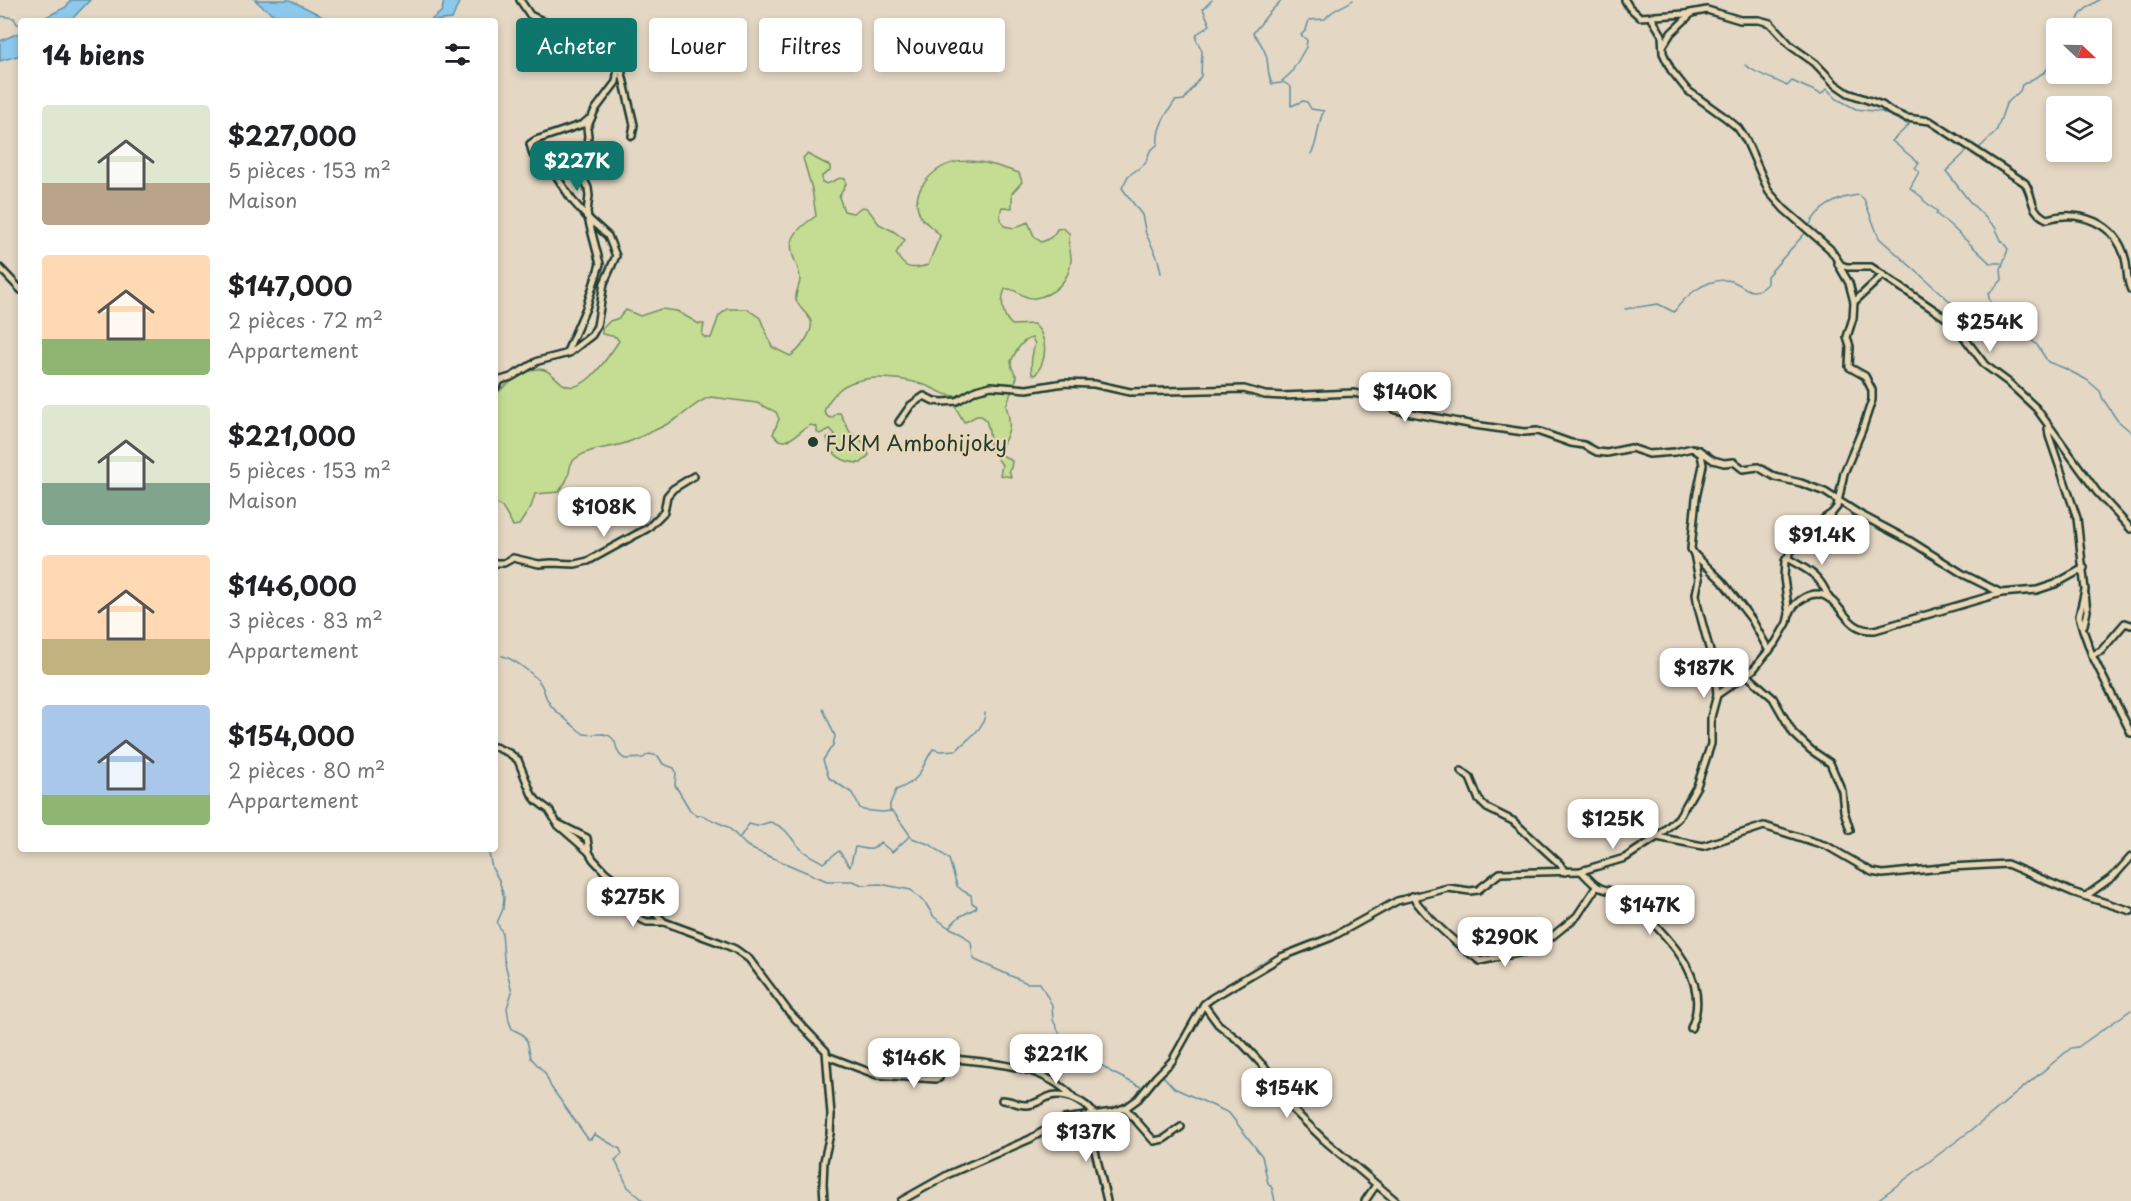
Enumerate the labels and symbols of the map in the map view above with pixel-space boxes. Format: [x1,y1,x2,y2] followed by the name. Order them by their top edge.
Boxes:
[2046,18,2112,84] north arrow
[535,141,619,192] pin: $227K
[1948,302,2032,353] pin: $254K
[1363,372,1447,423] pin: $140K
[825,426,1007,458] place label: FJKM Ambohijoky
[806,435,820,449] marker: FJKM Ambohijoky
[562,487,646,538] pin: $108K
[1773,515,1871,566] pin: $91.4K
[1662,648,1746,699] pin: $187K
[1571,799,1655,850] pin: $125K
[591,877,675,928] pin: $275K
[1608,885,1692,936] pin: $147K
[1463,917,1547,968] pin: $290K
[1014,1034,1098,1085] pin: $221K
[872,1038,956,1089] pin: $146K
[1245,1068,1329,1119] pin: $154K
[1044,1112,1128,1163] pin: $137K

